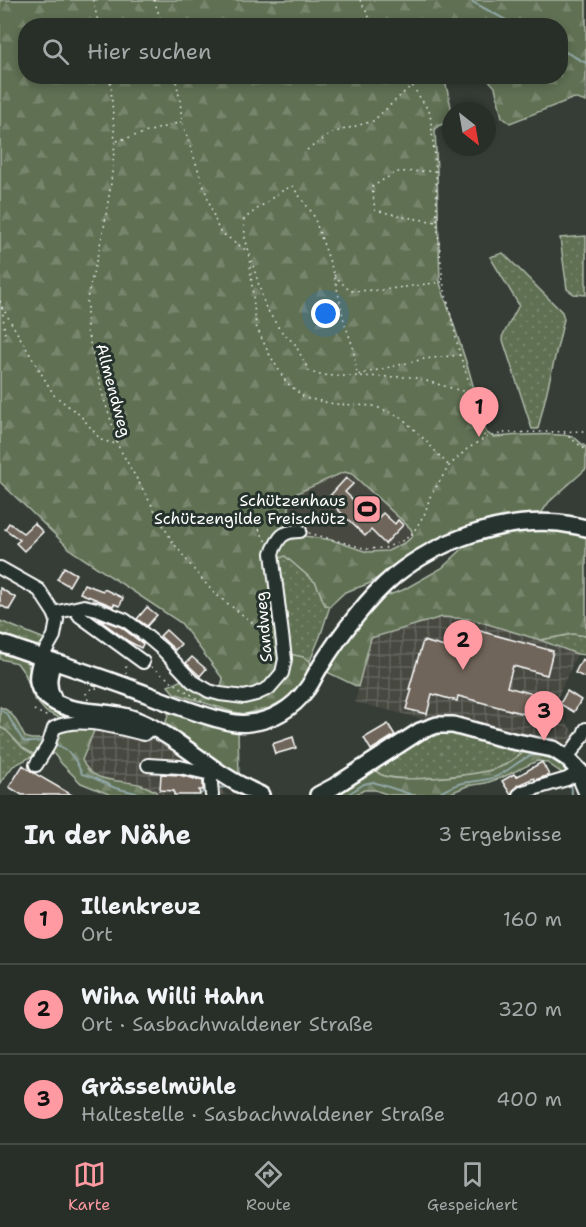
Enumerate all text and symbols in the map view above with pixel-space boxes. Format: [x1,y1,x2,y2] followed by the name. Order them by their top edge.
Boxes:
[18,18,568,84] search box
[39,35,72,68] icon: search
[87,37,212,66] text: Hier suchen
[442,102,496,156] north arrow
[311,299,340,328] your location
[91,341,136,439] street label: Allmendweg
[460,388,498,437] pin: 1
[154,490,346,529] place label: Schützenhaus Schützengilde Freischütz
[351,493,383,525] sports icon: Schützenhaus Schützengilde Freischütz
[250,591,277,663] street label: Sandweg
[444,620,482,670] pin: 2
[524,692,564,741] pin: 3
[24,817,191,852] text: In der Nähe
[438,821,562,847] text: 3 Ergebnisse
[81,892,201,921] text: Illenkreuz
[39,906,48,932] text: 1
[503,906,562,932] text: 160 m
[81,921,113,947] text: Ort
[81,982,264,1011] text: Wiha Willi Hahn
[37,996,51,1022] text: 2
[498,996,562,1022] text: 320 m
[81,1011,373,1037] text: Ort · Sasbachwaldener Straße
[81,1072,237,1101] text: Grässelmühle
[37,1086,51,1112] text: 3
[496,1086,562,1112] text: 400 m
[81,1101,445,1127] text: Haltestelle · Sasbachwaldener Straße
[68,1158,110,1215] tab: Karte
[246,1158,291,1215] tab: Route
[427,1158,518,1215] tab: Gespeichert

